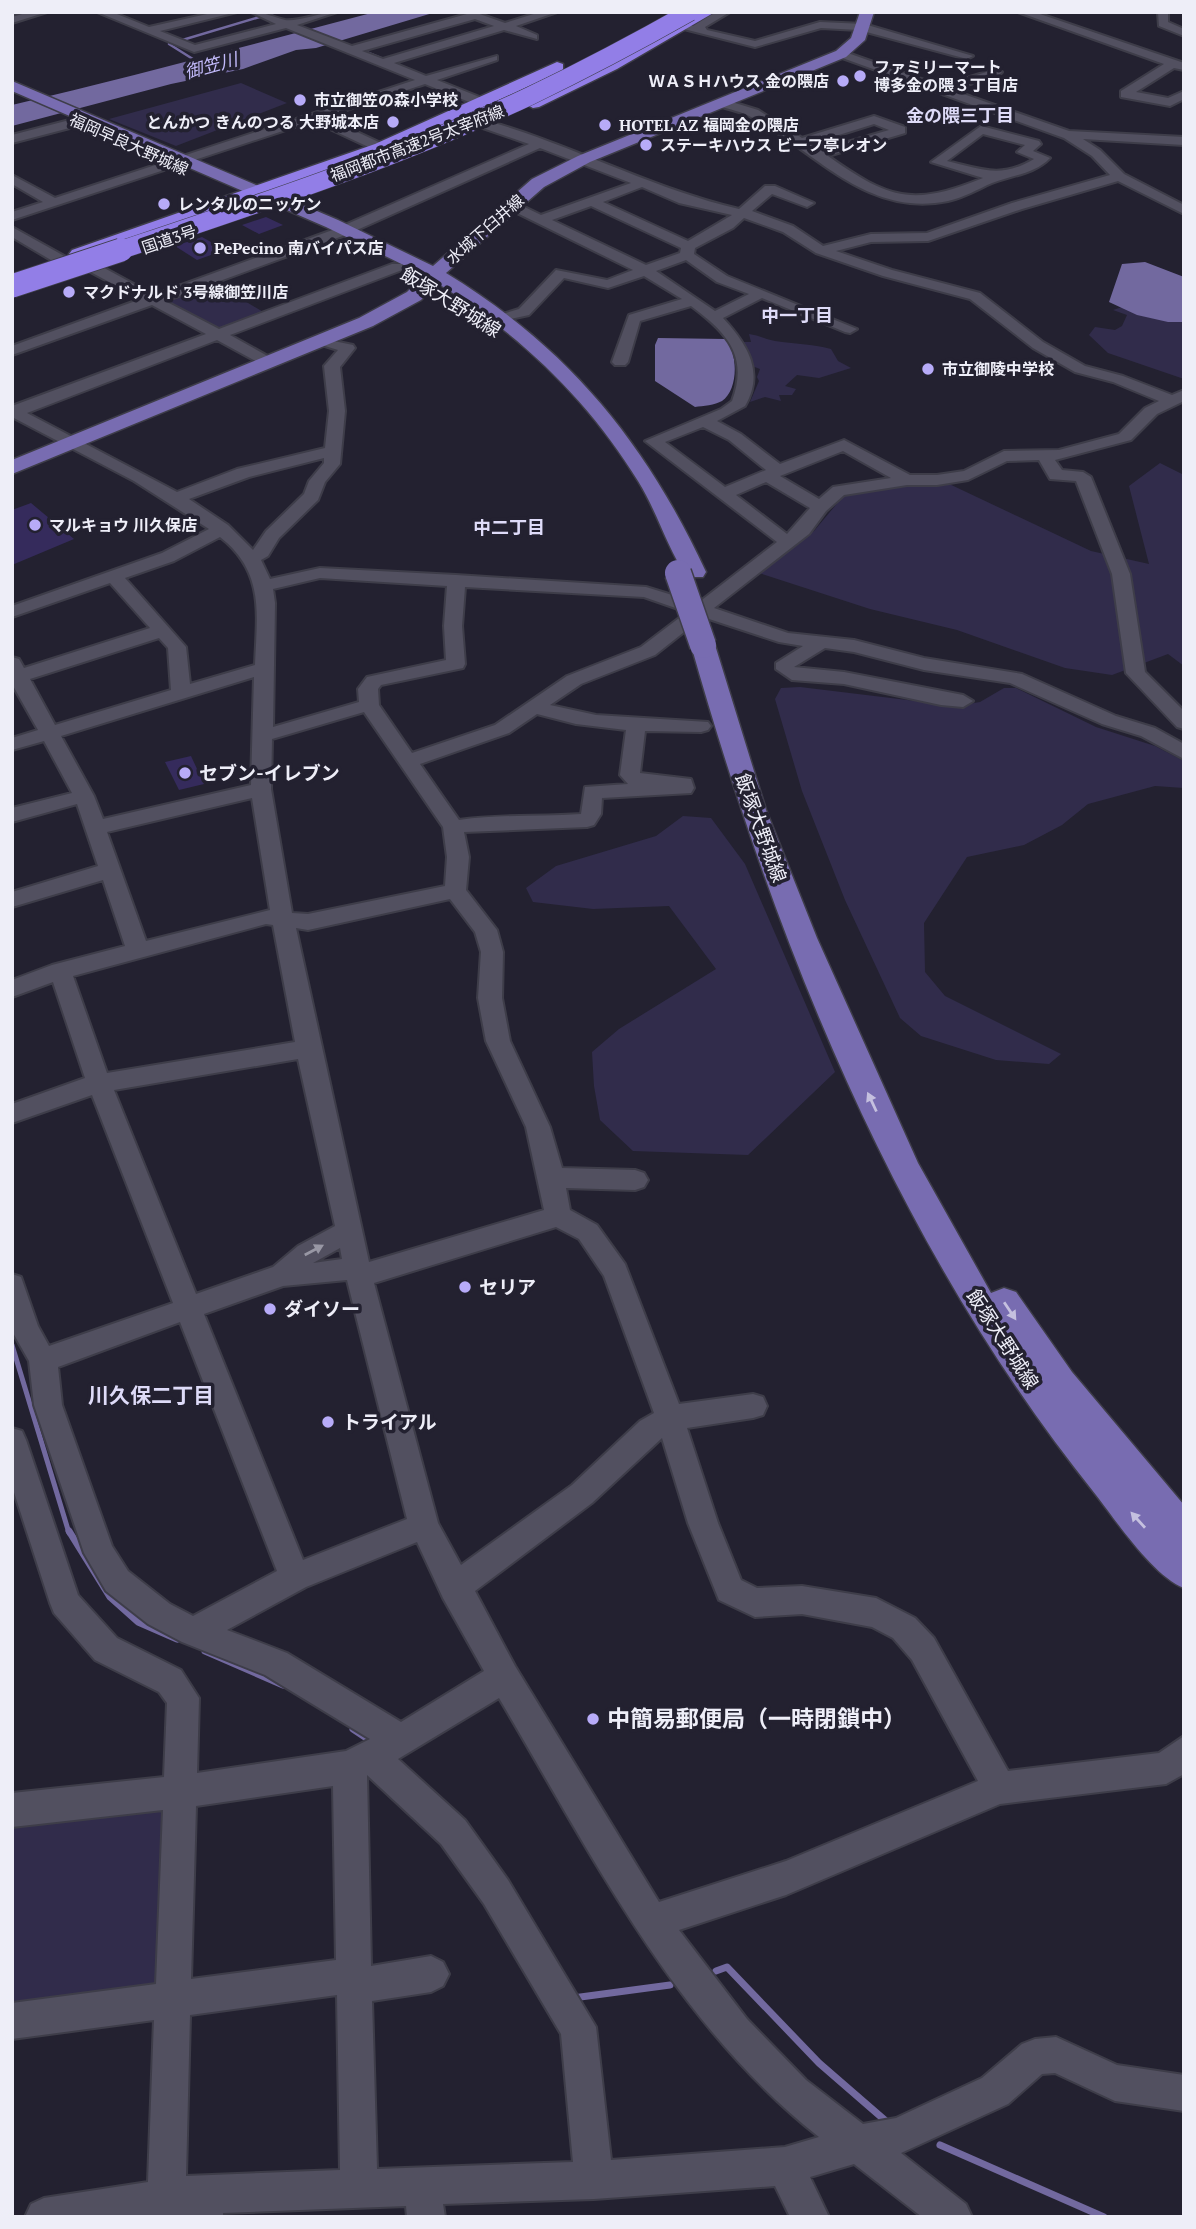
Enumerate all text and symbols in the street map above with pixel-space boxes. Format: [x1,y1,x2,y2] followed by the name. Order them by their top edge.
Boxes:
[182,46,242,84] water label: 御笠川
[874,56,1018,96] place label: ファミリーマート 博多金の隈３丁目店
[852,68,868,84] marker: ファミリーマート 博多金の隈３丁目店
[649,70,829,92] place label: ＷＡＳＨハウス 金の隈店
[835,73,851,89] marker: ＷＡＳＨハウス 金の隈店
[314,89,458,111] place label: 市立御笠の森小学校
[292,92,308,108] marker: 市立御笠の森小学校
[327,100,507,186] street label: 福岡都市高速2号太宰府線
[906,103,1014,127] district label: 金の隈三丁目
[66,108,192,180] street label: 福岡早良大野城線
[146,111,379,133] place label: とんかつ きんのつる 大野城本店
[385,114,401,130] marker: とんかつ きんのつる 大野城本店
[619,114,799,136] place label: HOTEL AZ 福岡金の隈店
[597,117,613,133] marker: HOTEL AZ 福岡金の隈店
[660,134,887,156] place label: ステーキハウス ビーフ亭レオン
[638,137,654,153] marker: ステーキハウス ビーフ亭レオン
[442,189,528,269] street label: 水城下臼井線
[178,193,322,215] place label: レンタルのニッケン
[156,196,172,212] marker: レンタルのニッケン
[139,219,199,259] street label: 国道3号
[214,237,384,259] place label: PePecino 南バイパス店
[192,240,208,256] marker: PePecino 南バイパス店
[396,261,506,342] street label: 飯塚大野城線
[83,281,288,303] place label: マクドナルド 3号線御笠川店
[61,284,77,300] marker: マクドナルド 3号線御笠川店
[761,303,833,327] district label: 中一丁目
[942,358,1054,380] place label: 市立御陵中学校
[920,361,936,377] marker: 市立御陵中学校
[49,514,197,536] place label: マルキョウ 川久保店
[473,515,545,539] district label: 中二丁目
[27,517,43,533] marker: マルキョウ 川久保店
[199,760,340,785] place label: セブン-イレブン
[177,765,193,781] marker: セブン-イレブン
[730,770,793,886] street label: 飯塚大野城線
[867,1092,878,1112] one-way arrow
[304,1244,324,1256] one-way arrow
[479,1274,536,1299] place label: セリア
[457,1279,473,1295] marker: セリア
[962,1284,1045,1393] street label: 飯塚大野城線
[284,1296,360,1321] place label: ダイソー
[262,1301,278,1317] marker: ダイソー
[1003,1301,1016,1320] one-way arrow
[88,1381,214,1409] district label: 川久保二丁目
[342,1409,437,1434] place label: トライアル
[320,1414,336,1430] marker: トライアル
[1130,1511,1146,1529] one-way arrow
[607,1703,906,1734] place label: 中簡易郵便局（一時閉鎖中）
[585,1711,601,1727] marker: 中簡易郵便局（一時閉鎖中）

